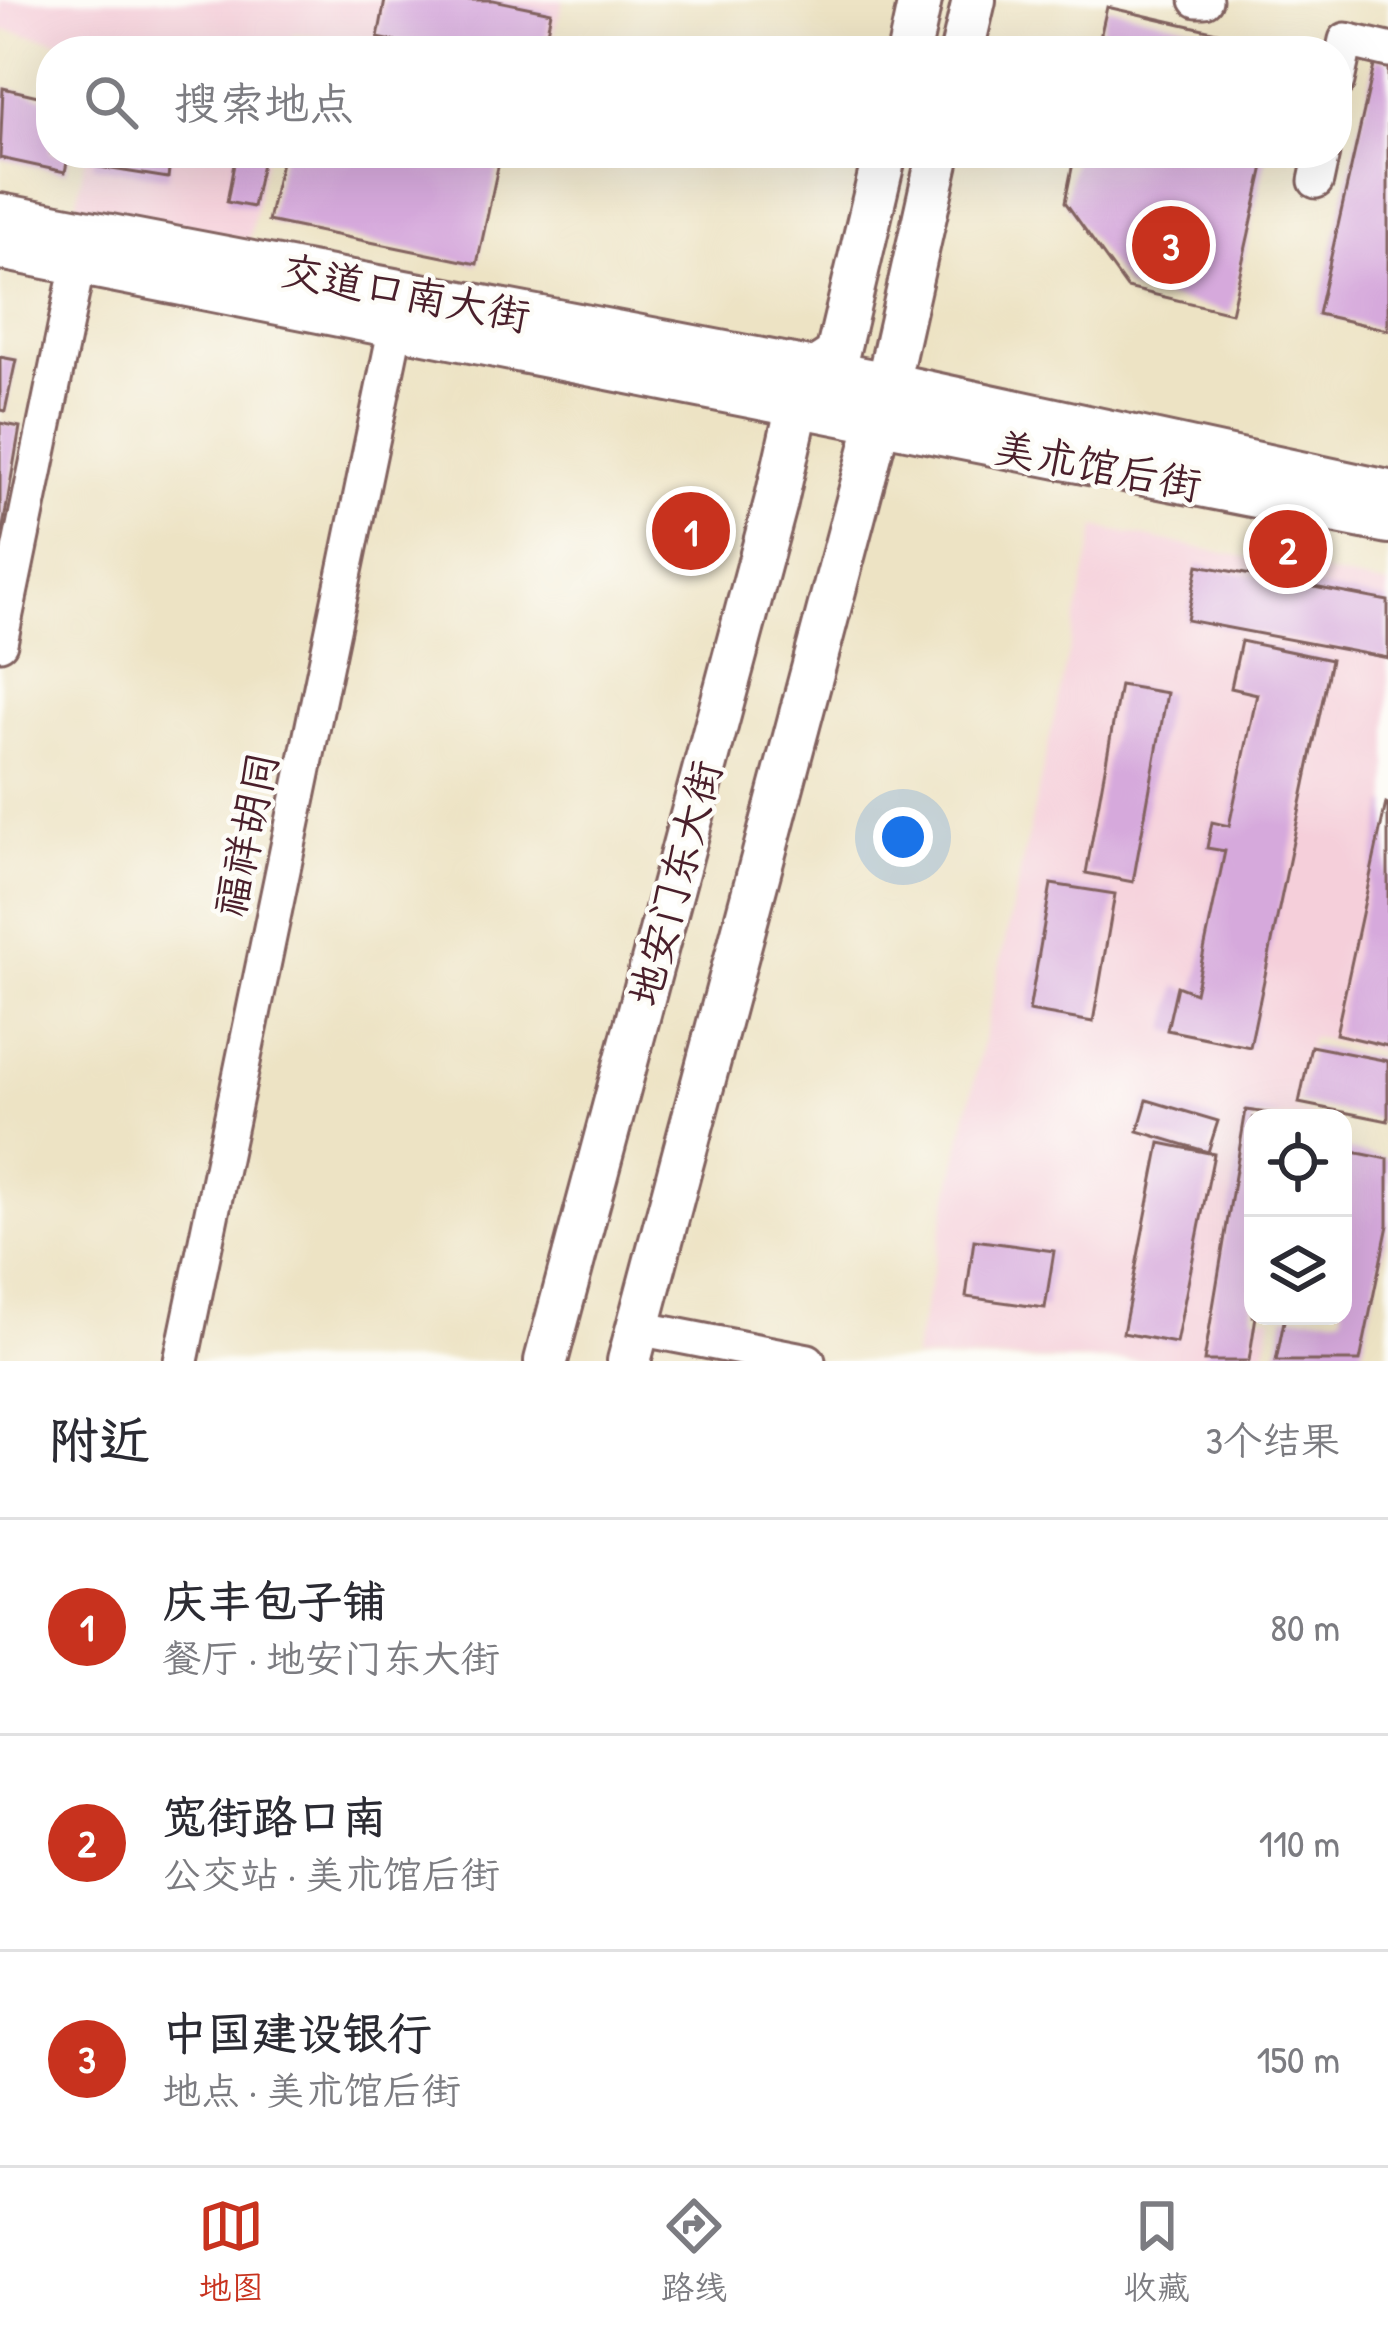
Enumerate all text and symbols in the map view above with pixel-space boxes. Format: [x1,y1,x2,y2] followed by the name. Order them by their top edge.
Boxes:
[36,36,1352,168] search box
[78,69,144,135] icon: search
[174,72,354,133] text: 搜索地点
[1132,200,1210,290] pin: 3
[277,240,535,344] street label: 交道口南大街
[989,417,1207,513] street label: 美术馆后街
[652,486,730,576] pin: 1
[1249,504,1327,594] pin: 2
[200,746,290,922] street label: 福祥胡同
[614,754,734,1012] street label: 地安门东大街
[873,807,933,867] your location
[1244,1109,1352,1325] map controls
[1244,1109,1352,1217] button: locate
[1244,1217,1352,1325] button: layers
[48,1405,150,1474] text: 附近
[1206,1413,1340,1466] text: 3个结果
[162,1570,387,1631] text: 庆丰包子铺
[80,1600,94,1653] text: 1
[1270,1600,1340,1653] text: 80 m
[162,1631,500,1684] text: 餐厅 · 地安门东大街
[162,1786,387,1847] text: 宽街路口南
[78,1816,96,1869] text: 2
[1259,1816,1340,1869] text: 110 m
[162,1847,500,1900] text: 公交站 · 美术馆后街
[162,2002,432,2063] text: 中国建设银行
[78,2032,96,2085] text: 3
[1256,2032,1340,2085] text: 150 m
[162,2063,461,2116] text: 地点 · 美术馆后街
[198,2193,264,2309] tab: 地图
[661,2193,727,2309] tab: 路线
[1124,2193,1190,2309] tab: 收藏

